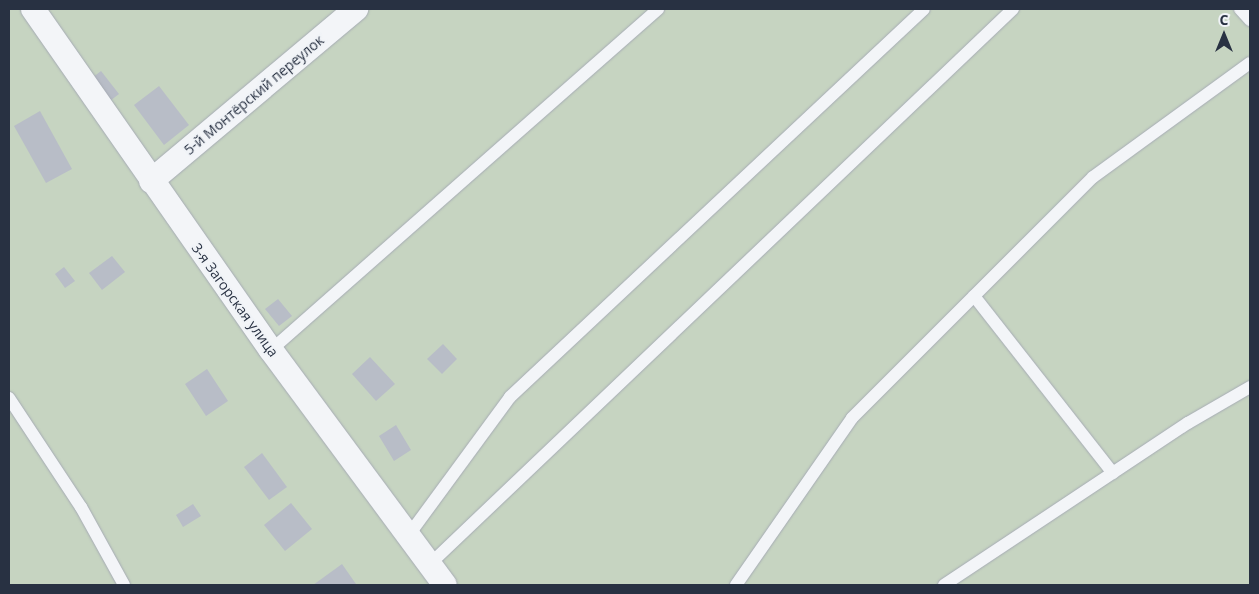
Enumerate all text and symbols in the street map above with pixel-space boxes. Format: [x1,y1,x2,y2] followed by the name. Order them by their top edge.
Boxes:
[1199,10,1249,60] north arrow
[1220,10,1228,29] text: С
[181,32,327,158] street label: 5-й Монтёрский переулок
[188,240,282,360] street label: 3-я Загорская улица

